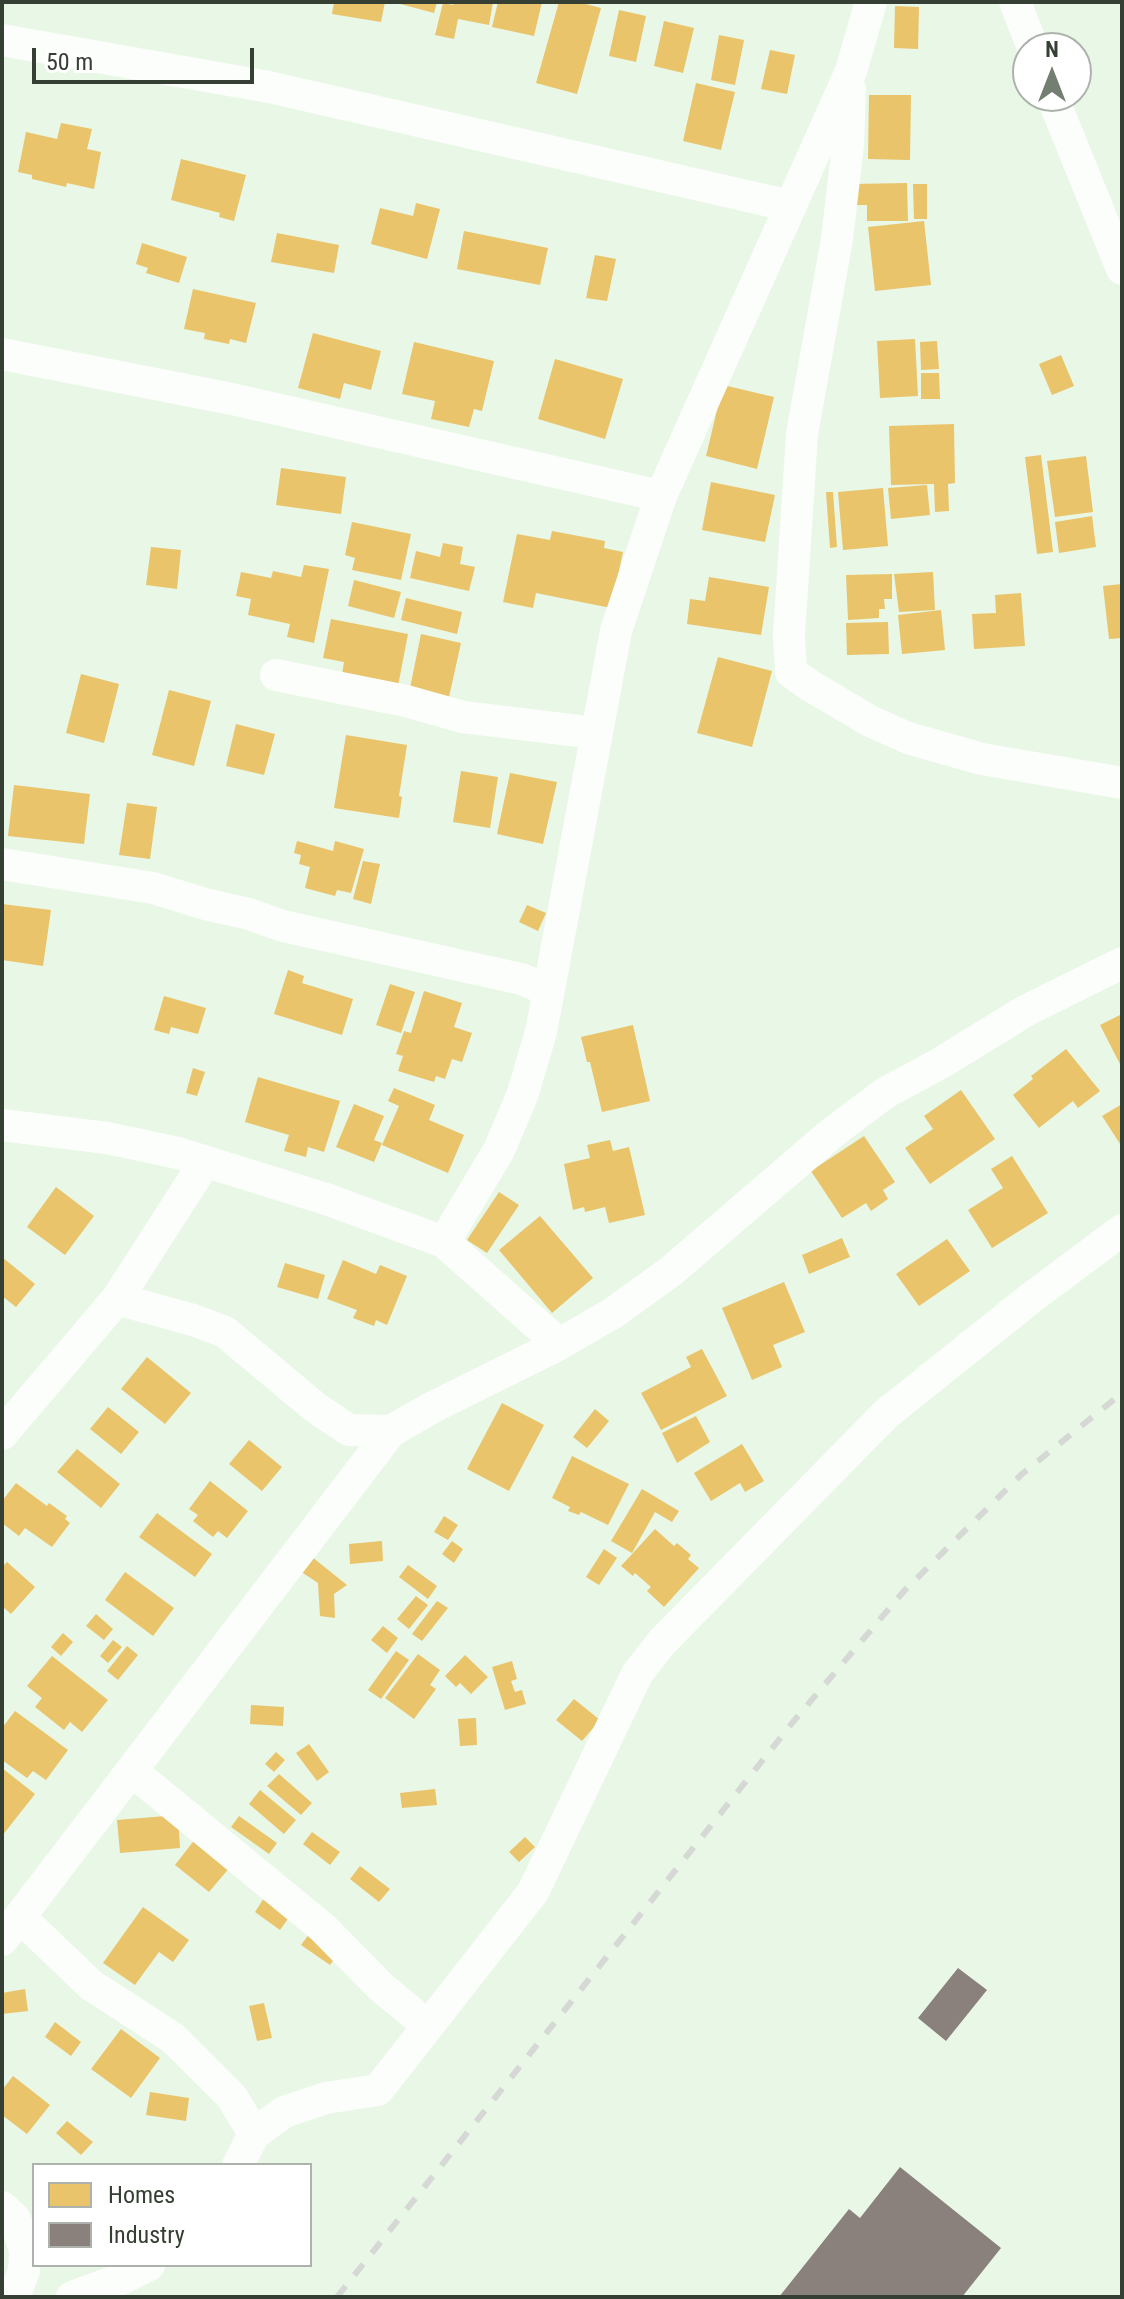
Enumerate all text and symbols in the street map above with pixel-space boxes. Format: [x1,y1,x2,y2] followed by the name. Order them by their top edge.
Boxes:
[36,32,258,82] scale bar
[1012,32,1092,112] north arrow
[1045,37,1059,62] text: N
[46,48,93,76] text: 50 m
[32,2163,312,2267] legend
[108,2181,175,2209] text: Homes
[108,2221,185,2249] text: Industry

